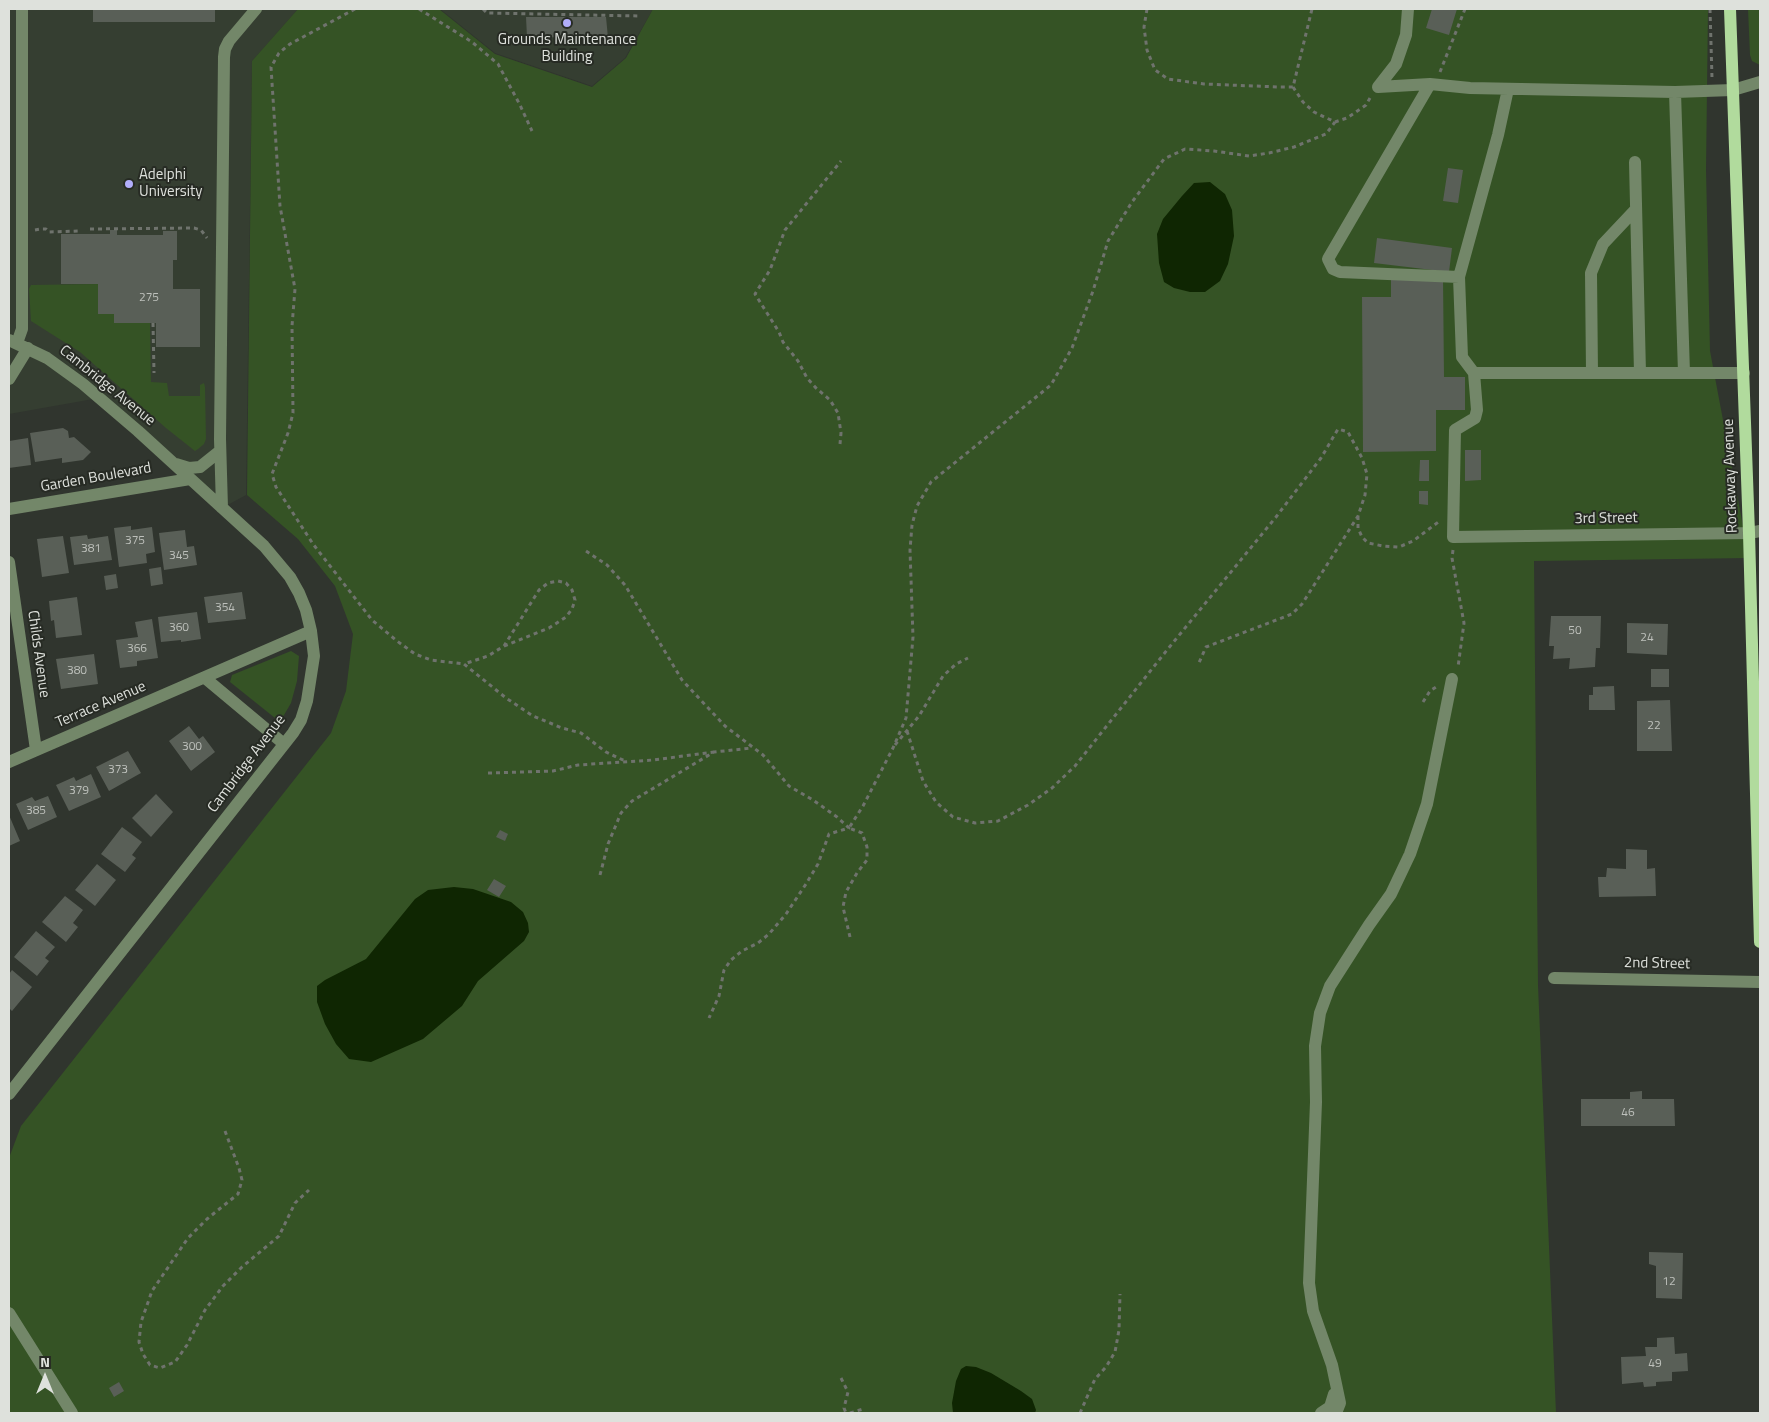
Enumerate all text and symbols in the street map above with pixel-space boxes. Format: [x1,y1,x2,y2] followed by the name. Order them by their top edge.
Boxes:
[561,17,573,29] marker: Grounds Maintenance Building
[498,31,636,66] place label: Grounds Maintenance Building
[139,166,203,201] place label: Adelphi University
[123,178,135,190] marker: Adelphi University
[139,291,159,305] house number: 275
[55,342,159,430] street label: Cambridge Avenue
[1720,418,1742,534] street label: Rockaway Avenue
[39,459,153,497] street label: Garden Boulevard
[1574,509,1638,529] street label: 3rd Street
[125,534,145,548] house number: 375
[81,542,101,556] house number: 381
[169,549,189,563] house number: 345
[215,601,235,615] house number: 354
[23,609,53,699] street label: Childs Avenue
[169,621,189,635] house number: 360
[1568,624,1582,638] house number: 50
[1640,631,1654,645] house number: 24
[127,642,147,656] house number: 366
[67,664,87,678] house number: 380
[53,678,149,732] street label: Terrace Avenue
[204,711,290,817] street label: Cambridge Avenue
[1647,719,1661,733] house number: 22
[182,740,202,754] house number: 300
[108,763,128,777] house number: 373
[69,784,89,798] house number: 379
[26,804,46,818] house number: 385
[1624,954,1690,974] street label: 2nd Street
[1621,1106,1635,1120] house number: 46
[1662,1275,1676,1289] house number: 12
[40,1351,50,1372] text: N
[20,1352,70,1402] north arrow
[1648,1357,1662,1371] house number: 49

